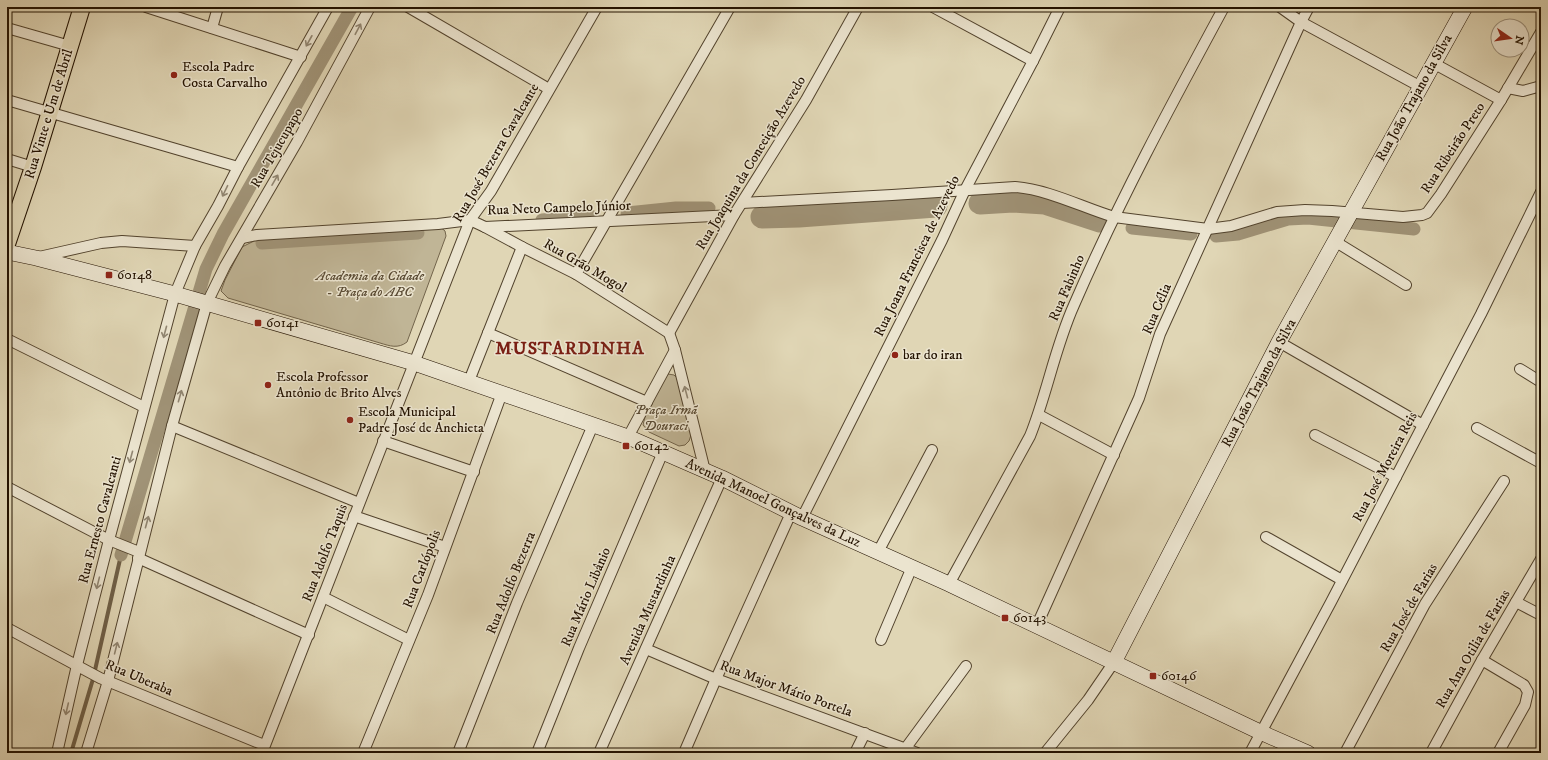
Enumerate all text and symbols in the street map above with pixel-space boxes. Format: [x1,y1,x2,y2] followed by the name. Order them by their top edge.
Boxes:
[1490,18,1530,58] north arrow
[355,24,363,36] one-way arrow
[1372,31,1456,165] street label: Rua João Trajano da Silva
[1511,34,1527,46] text: N
[305,35,313,47] one-way arrow
[21,46,78,181] street label: Rua Vinte e Um de Abril
[182,58,267,92] place label: Escola Padre Costa Carvalho
[169,70,179,80] marker: Escola Padre Costa Carvalho
[692,73,810,253] street label: Rua Joaquina da Conceição Azevedo
[449,80,543,226] street label: Rua José Bezerra Cavalcante
[1417,99,1489,197] street label: Rua Ribeirão Preto
[247,104,307,191] street label: Rua Tejucupapo
[870,172,964,340] street label: Rua Joana Francisca de Azevedo
[272,174,280,186] one-way arrow
[221,185,229,197] one-way arrow
[487,196,632,220] street label: Rua Neto Campelo Júnior
[540,235,630,297] street label: Rua Grão Mogol
[1045,252,1089,324] street label: Rua Fabinho
[117,266,152,284] place label: 60148
[314,267,425,301] park label: Academia da Cidade - Praça do ABC
[104,270,114,280] marker: 60148
[1138,281,1176,337] street label: Rua Célia
[266,314,299,332] place label: 60141
[1218,316,1300,450] street label: Rua João Trajano da Silva
[253,318,263,328] marker: 60141
[161,325,168,338] one-way arrow
[495,338,645,360] district label: MUSTARDINHA
[903,346,963,364] place label: bar do iran
[890,350,900,360] marker: bar do iran
[276,368,402,402] place label: Escola Professor Antônio de Brito Alves
[263,380,273,390] marker: Escola Professor Antônio de Brito Alves
[681,386,689,399] one-way arrow
[177,390,185,403] one-way arrow
[635,401,698,435] park label: Praça Irmã Douraci
[358,403,484,437] place label: Escola Municipal Padre José de Anchieta
[1348,409,1422,525] street label: Rua José Moreira Reis
[345,415,355,425] marker: Escola Municipal Padre José de Anchieta
[634,437,669,455] place label: 60142
[621,441,631,451] marker: 60142
[127,451,134,464] one-way arrow
[74,454,126,586] street label: Rua Ernesto Cavalcanti
[682,454,864,552] street label: Avenida Manoel Gonçalves da Luz
[298,501,352,604] street label: Rua Adolfo Taquis
[144,516,151,529] one-way arrow
[399,527,445,611] street label: Rua Carlópolis
[482,529,540,637] street label: Rua Adolfo Bezerra
[557,544,615,649] street label: Rua Mário Libânio
[616,552,680,668] street label: Avenida Mustardinha
[1376,560,1442,656] street label: Rua José de Farias
[94,576,102,589] one-way arrow
[1432,586,1515,712] street label: Rua Ana Otilia de Farias
[1013,609,1046,627] place label: 60143
[1000,613,1010,623] marker: 60143
[112,642,120,655] one-way arrow
[102,656,176,700] street label: Rua Uberaba
[717,657,855,721] street label: Rua Major Mário Portela
[1161,667,1197,685] place label: 60146
[1148,671,1158,681] marker: 60146
[63,703,70,716] one-way arrow

